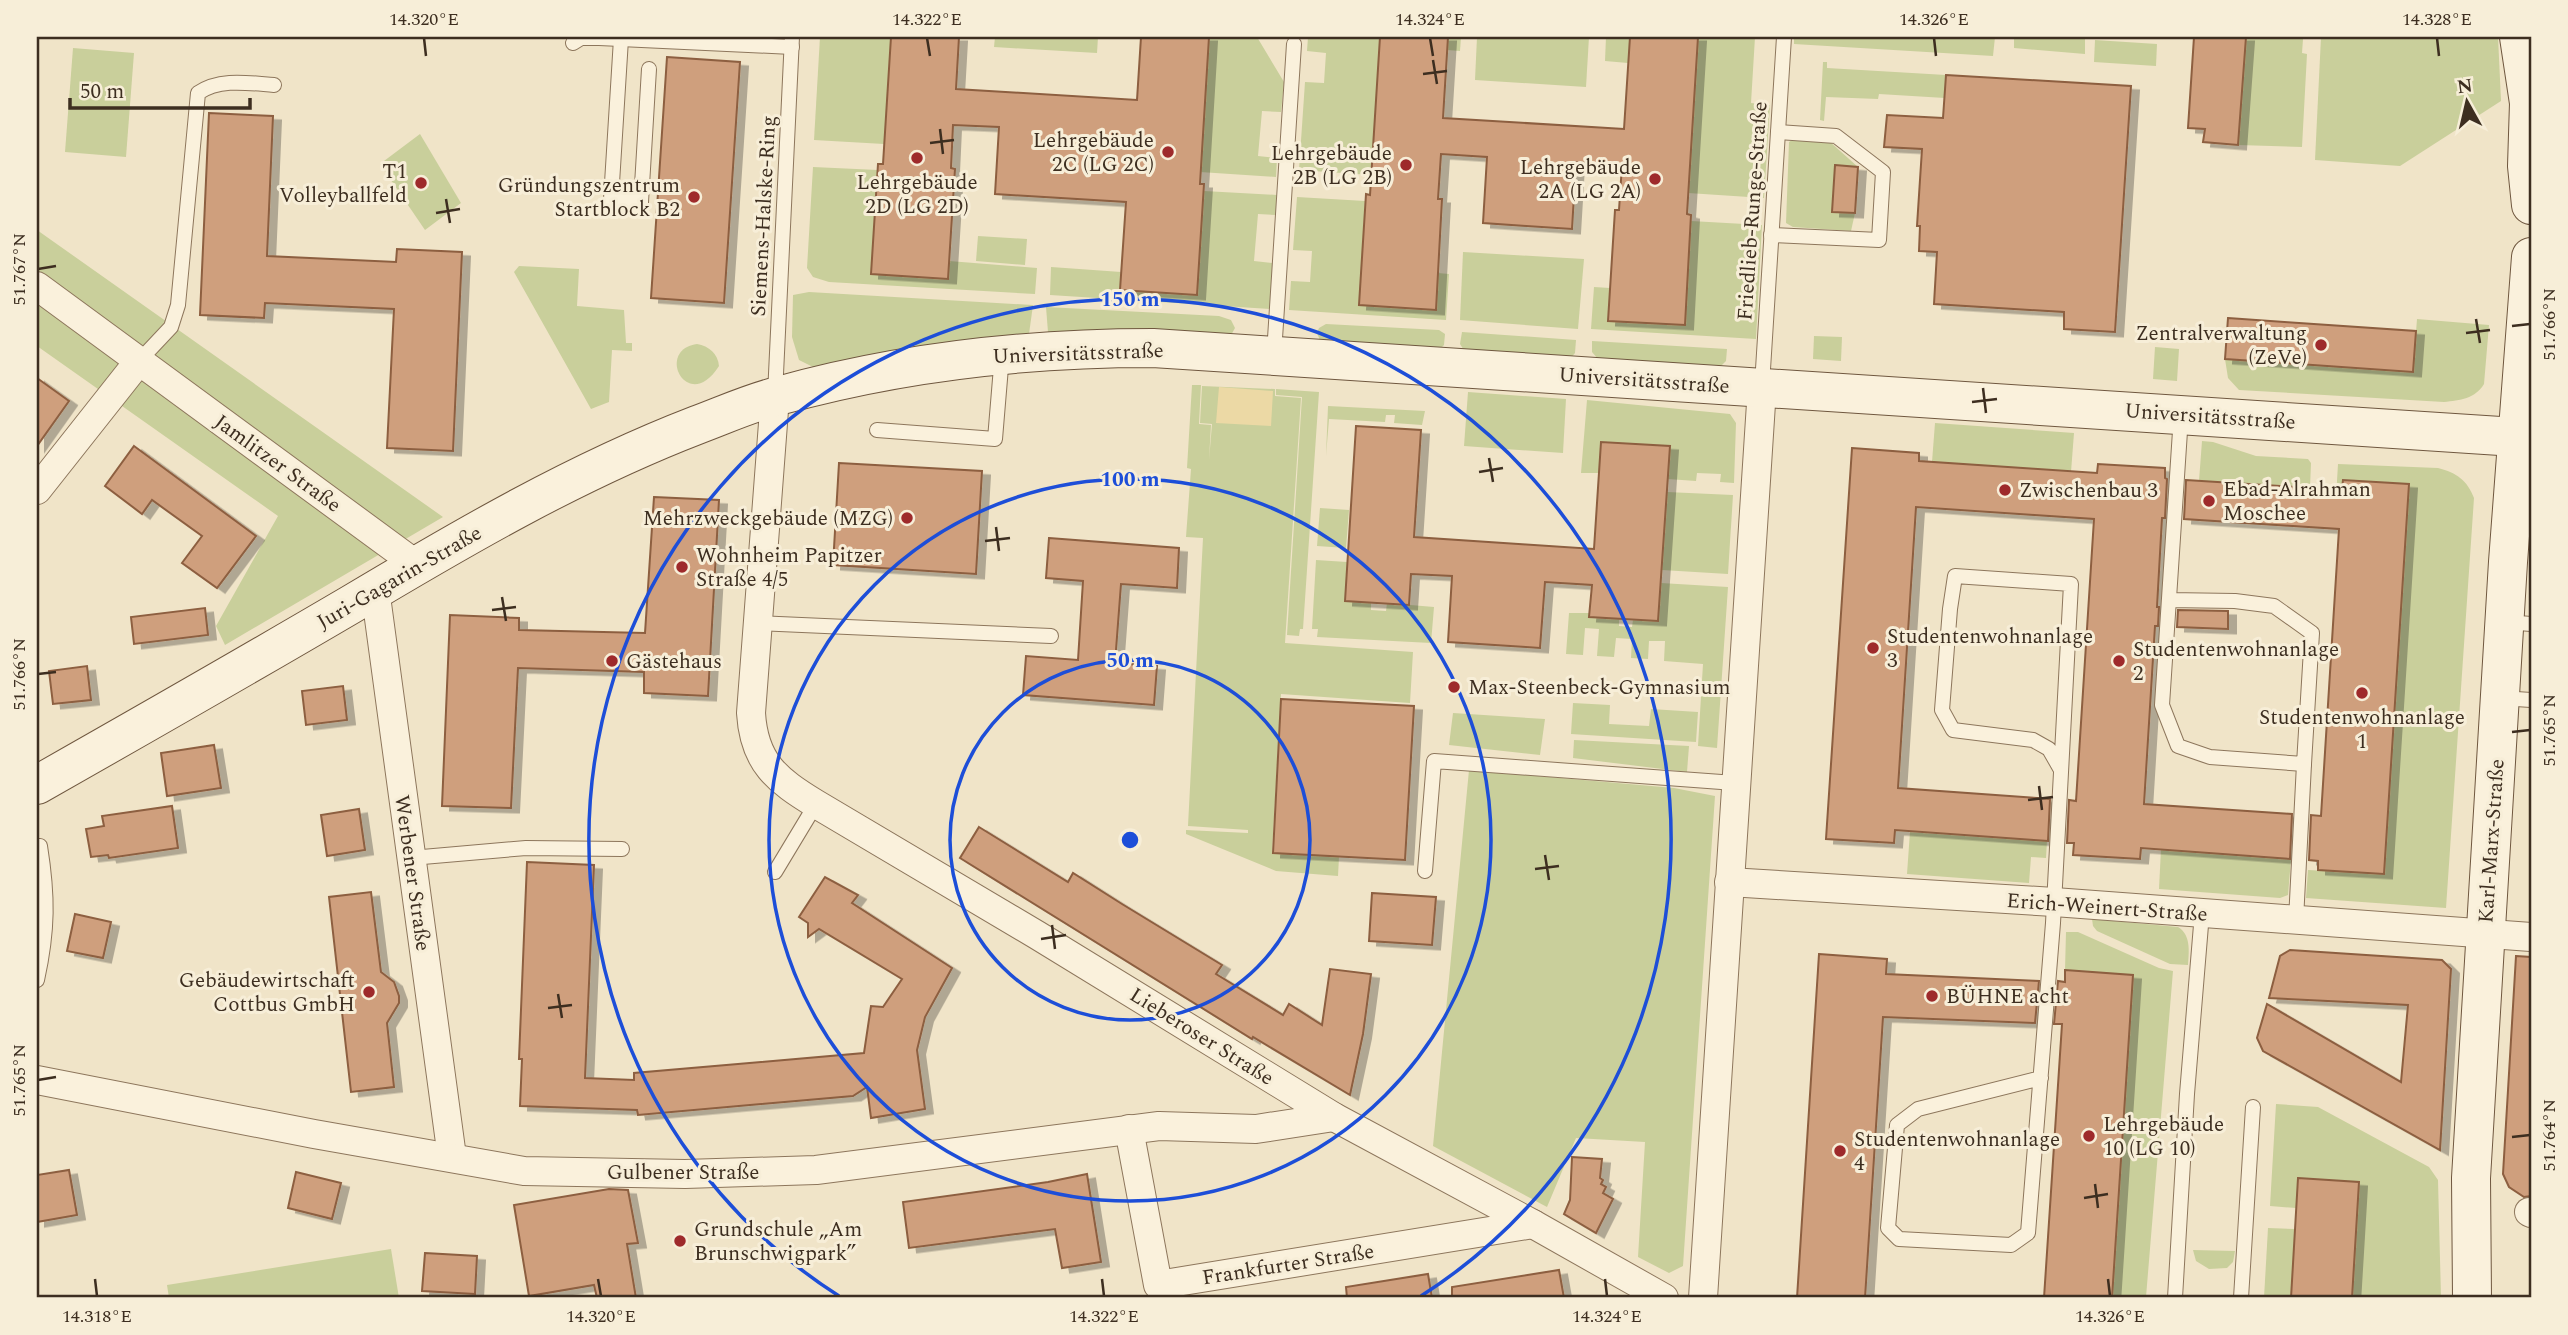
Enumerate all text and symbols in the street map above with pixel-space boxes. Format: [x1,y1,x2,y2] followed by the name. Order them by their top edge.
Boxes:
[389,6,459,33] text: 14.320°E
[892,6,962,33] text: 14.322°E
[1395,6,1465,33] text: 14.324°E
[1899,6,1969,33] text: 14.326°E
[2402,6,2472,33] text: 14.328°E
[70,66,250,110] scale bar
[2432,66,2502,136] north arrow
[2455,71,2475,102] text: N
[80,76,124,108] text: 50 m
[1729,100,1777,322] street label: Friedlieb-Runge-Straße
[743,115,785,317] street label: Siemens-Halske-Ring
[1033,125,1154,181] place label: Lehrgebäude 2C (LG 2C)
[1271,138,1392,194] place label: Lehrgebäude 2B (LG 2B)
[1160,144,1176,160] marker: Lehrgebäude 2C (LG 2C)
[909,150,925,166] marker: Lehrgebäude 2D (LG 2D)
[1520,152,1641,208] place label: Lehrgebäude 2A (LG 2A)
[279,156,407,212] place label: T1 Volleyballfeld
[1398,157,1414,173] marker: Lehrgebäude 2B (LG 2B)
[856,167,978,223] place label: Lehrgebäude 2D (LG 2D)
[498,170,680,226] place label: Gründungszentrum Startblock B2
[1647,171,1663,187] marker: Lehrgebäude 2A (LG 2A)
[413,175,429,191] marker: T1 Volleyballfeld
[686,189,702,205] marker: Gründungszentrum Startblock B2
[6,233,33,305] text: 51.767°N
[1100,284,1160,316] text: 150 m
[2536,288,2563,360] text: 51.766°N
[2135,318,2307,374] place label: Zentralverwaltung (ZeVe)
[992,335,1164,373] street label: Universitätsstraße
[2313,337,2329,353] marker: Zentralverwaltung (ZeVe)
[1557,359,1731,403] street label: Universitätsstraße
[2123,395,2297,439] street label: Universitätsstraße
[207,407,348,521] street label: Jamlitzer Straße
[1100,464,1160,496] text: 100 m
[2223,474,2371,530] place label: Ebad-Alrahman Moschee
[2019,475,2158,507] place label: Zwischenbau 3
[1997,482,2013,498] marker: Zwischenbau 3
[2201,493,2217,509] marker: Ebad-Alrahman Moschee
[643,503,893,535] place label: Mehrzweckgebäude (MZG)
[899,510,915,526] marker: Mehrzweckgebäude (MZG)
[311,518,488,638] street label: Juri-Gagarin-Straße
[696,540,882,596] place label: Wohnheim Papitzer Straße 4/5
[674,559,690,575] marker: Wohnheim Papitzer Straße 4/5
[1887,621,2093,677] place label: Studentenwohnanlage 3
[2133,634,2339,690] place label: Studentenwohnanlage 2
[6,638,33,710] text: 51.766°N
[1865,640,1881,656] marker: Studentenwohnanlage 3
[1106,645,1154,677] text: 50 m
[626,646,722,678] place label: Gästehaus
[604,653,620,669] marker: Gästehaus
[2111,653,2127,669] marker: Studentenwohnanlage 2
[1468,672,1731,704] place label: Max-Steenbeck-Gymnasium
[1446,679,1462,695] marker: Max-Steenbeck-Gymnasium
[2354,685,2370,701] marker: Studentenwohnanlage 1
[2536,694,2563,766] text: 51.765°N
[2259,702,2465,758] place label: Studentenwohnanlage 1
[2470,758,2514,924] street label: Karl-Marx-Straße
[385,793,439,953] street label: Werbener Straße
[1118,828,1142,852] centre of rings
[2005,885,2209,931] street label: Erich-Weinert-Straße
[179,965,355,1021] place label: Gebäudewirtschaft Cottbus GmbH
[1123,980,1280,1094] street label: Lieberoser Straße
[1946,981,2069,1013] place label: BÜHNE acht
[361,984,377,1000] marker: Gebäudewirtschaft Cottbus GmbH
[1924,988,1940,1004] marker: BÜHNE acht
[6,1044,33,1116] text: 51.765°N
[2536,1099,2563,1171] text: 51.764°N
[2103,1109,2224,1165] place label: Lehrgebäude 10 (LG 10)
[1854,1124,2060,1180] place label: Studentenwohnanlage 4
[2081,1128,2097,1144] marker: Lehrgebäude 10 (LG 10)
[1832,1143,1848,1159] marker: Studentenwohnanlage 4
[607,1157,759,1189] street label: Gulbener Straße
[694,1214,862,1270] place label: Grundschule „Am Brunschwigpark”
[672,1233,688,1249] marker: Grundschule „Am Brunschwigpark”
[1200,1236,1377,1294] street label: Frankfurter Straße
[62,1303,132,1330] text: 14.318°E
[566,1303,636,1330] text: 14.320°E
[1069,1303,1139,1330] text: 14.322°E
[1572,1303,1642,1330] text: 14.324°E
[2075,1303,2145,1330] text: 14.326°E

